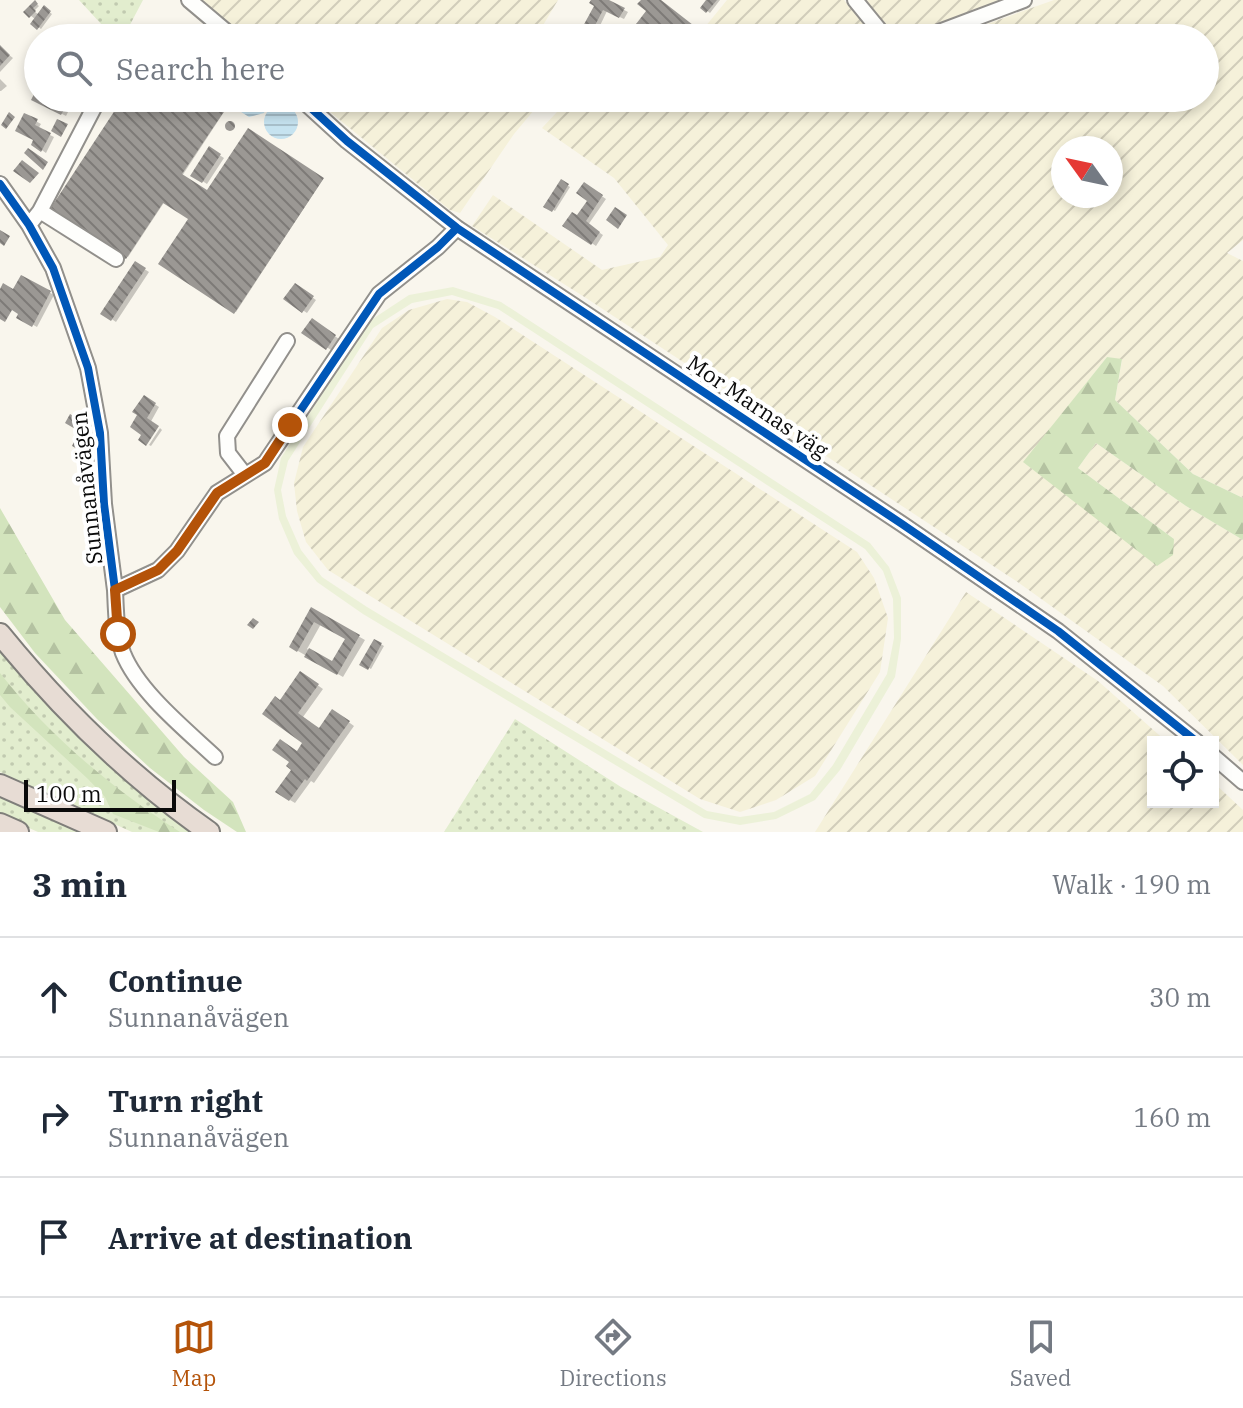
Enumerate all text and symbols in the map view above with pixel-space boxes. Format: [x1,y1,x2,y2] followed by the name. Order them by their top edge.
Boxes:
[24,24,1219,112] search box
[52,46,96,90] icon: search
[116,49,285,88] text: Search here
[1051,136,1123,208] north arrow
[682,348,834,464] street label: Mor Marnas väg
[272,407,308,443] route end
[64,410,108,566] street label: Sunnanåvägen
[100,616,136,652] route start
[1147,736,1219,808] map controls
[1147,736,1219,808] button: locate
[24,776,176,812] scale bar
[36,779,102,808] text: 100 m
[32,862,127,906] text: 3 min
[1052,867,1211,901] text: Walk · 190 m
[108,961,243,1000] text: Continue
[32,975,76,1019] icon: ahead
[1149,980,1211,1014] text: 30 m
[108,1000,289,1034] text: Sunnanåvägen
[108,1081,263,1120] text: Turn right
[32,1095,76,1139] icon: right
[1133,1100,1211,1134] text: 160 m
[108,1120,289,1154] text: Sunnanåvägen
[32,1215,76,1259] icon: arrive
[108,1218,413,1257] text: Arrive at destination
[172,1315,216,1392] tab: Map
[559,1315,667,1392] tab: Directions
[1010,1315,1071,1392] tab: Saved

